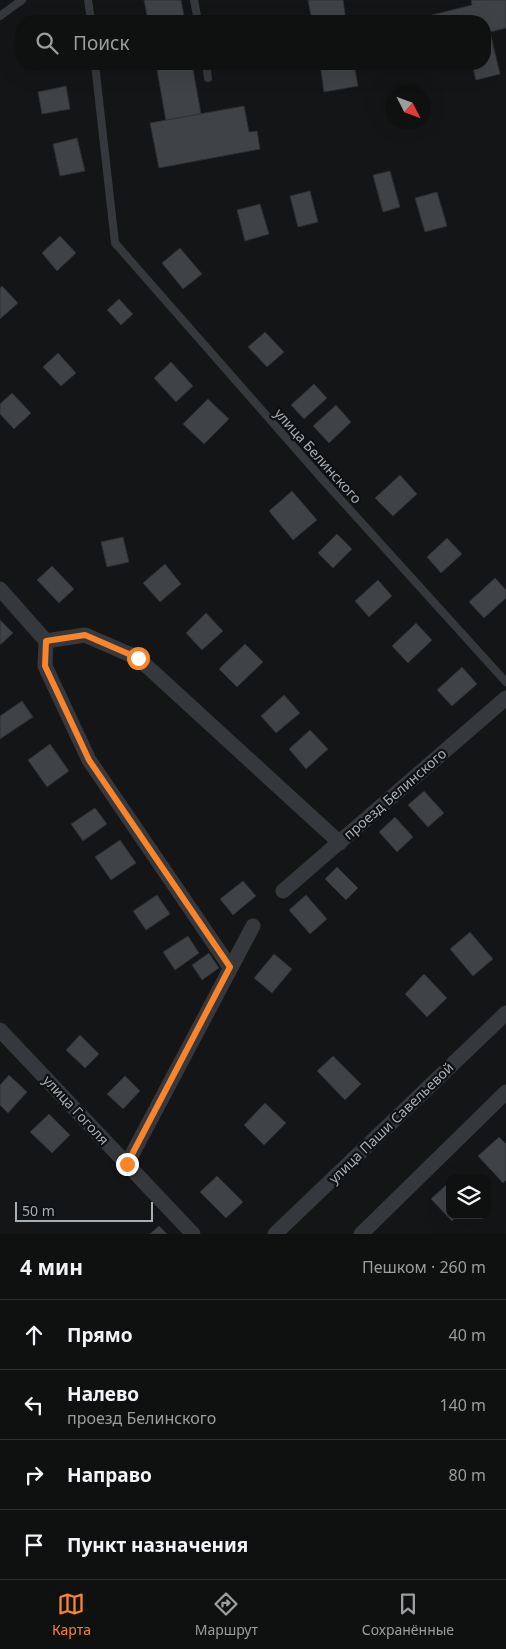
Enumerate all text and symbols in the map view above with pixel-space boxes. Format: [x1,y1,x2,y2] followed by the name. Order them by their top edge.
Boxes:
[15,15,491,70] search box
[33,29,61,57] icon: search
[73,30,129,56] text: Поиск
[386,85,431,130] north arrow
[271,404,366,507] street label: улица Белинского
[127,647,150,670] route start
[339,744,450,844] street label: проезд Белинского
[324,1058,457,1187] street label: улица Паши Савельевой
[39,1071,114,1149] street label: улица Гоголя
[116,1153,139,1176] route end
[446,1174,491,1219] map controls
[446,1174,491,1219] button: layers
[15,1199,152,1222] scale bar
[22,1201,55,1220] text: 50 m
[20,1253,83,1281] text: 4 мин
[362,1256,486,1278] text: Пешком · 260 m
[20,1321,48,1349] icon: ahead
[67,1322,133,1348] text: Прямо
[449,1324,486,1346] text: 40 m
[67,1381,139,1407] text: Налево
[20,1391,48,1419] icon: left
[439,1394,486,1416] text: 140 m
[67,1407,216,1429] text: проезд Белинского
[20,1461,48,1489] icon: right
[67,1462,152,1488] text: Направо
[449,1464,486,1486] text: 80 m
[20,1531,48,1559] icon: arrive
[67,1532,248,1558] text: Пункт назначения
[52,1590,91,1639] tab: Карта
[195,1590,258,1639] tab: Маршрут
[362,1590,454,1639] tab: Сохранённые

